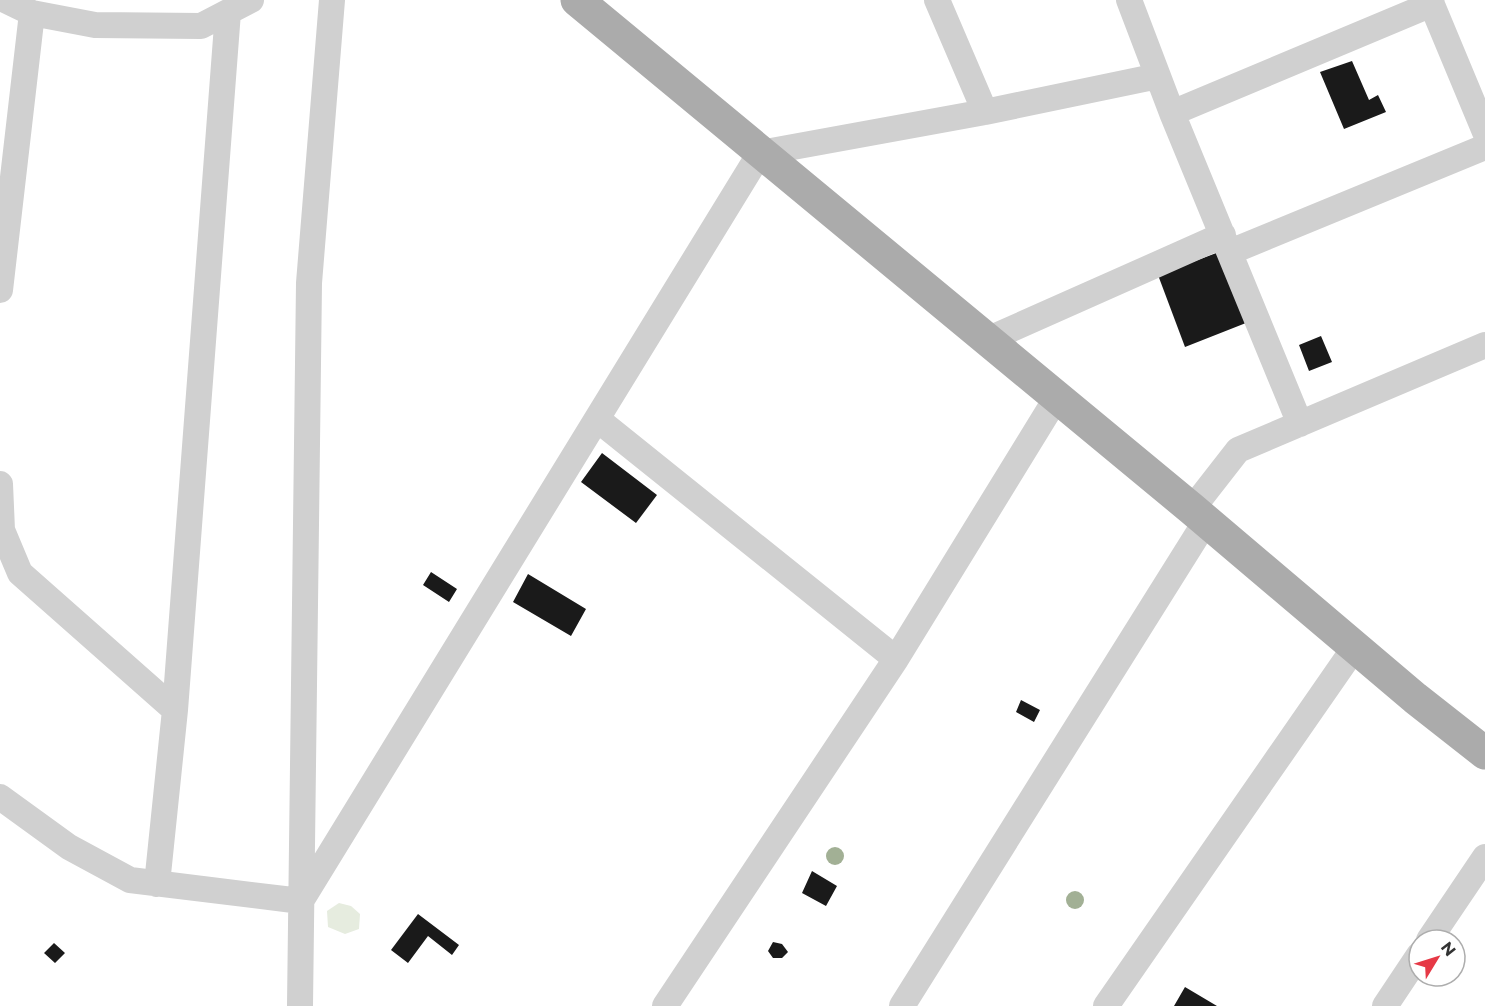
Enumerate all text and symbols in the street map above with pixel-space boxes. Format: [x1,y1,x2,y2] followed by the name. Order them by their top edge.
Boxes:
[1407,928,1467,988] north arrow
[1437,938,1460,960] text: N

